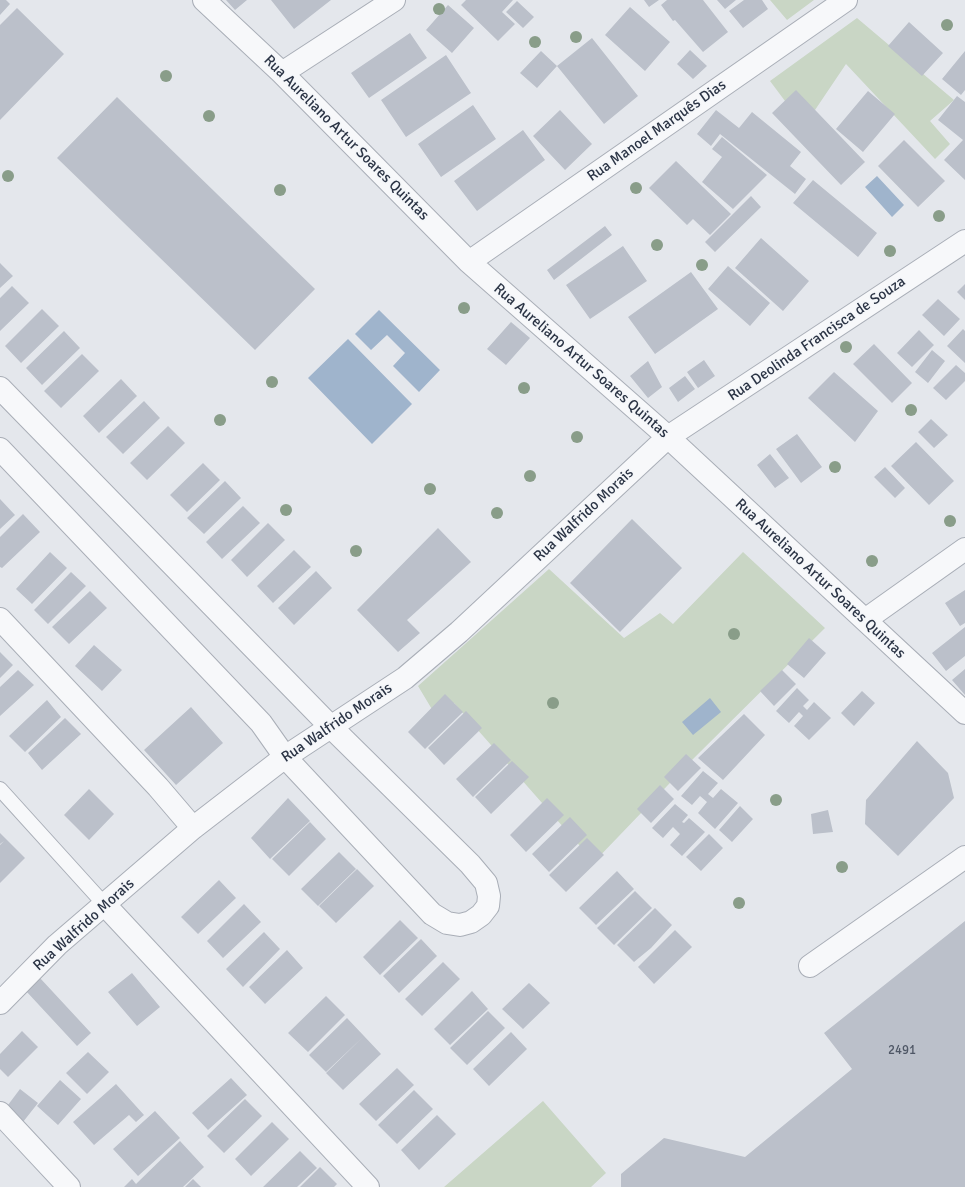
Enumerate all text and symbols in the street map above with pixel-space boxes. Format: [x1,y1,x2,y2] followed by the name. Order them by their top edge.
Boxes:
[260,52,432,224] street label: Rua Aureliano Artur Soares Quintas
[584,76,730,186] street label: Rua Manoel Marquês Dias
[725,273,909,405] street label: Rua Deolinda Francisca de Souza
[490,280,672,442] street label: Rua Aureliano Artur Soares Quintas
[530,464,638,566] street label: Rua Walfrido Morais
[731,495,909,663] street label: Rua Aureliano Artur Soares Quintas
[278,679,396,767] street label: Rua Walfrido Morais
[30,875,138,975] street label: Rua Walfrido Morais
[888,1043,916,1059] house number: 2491

